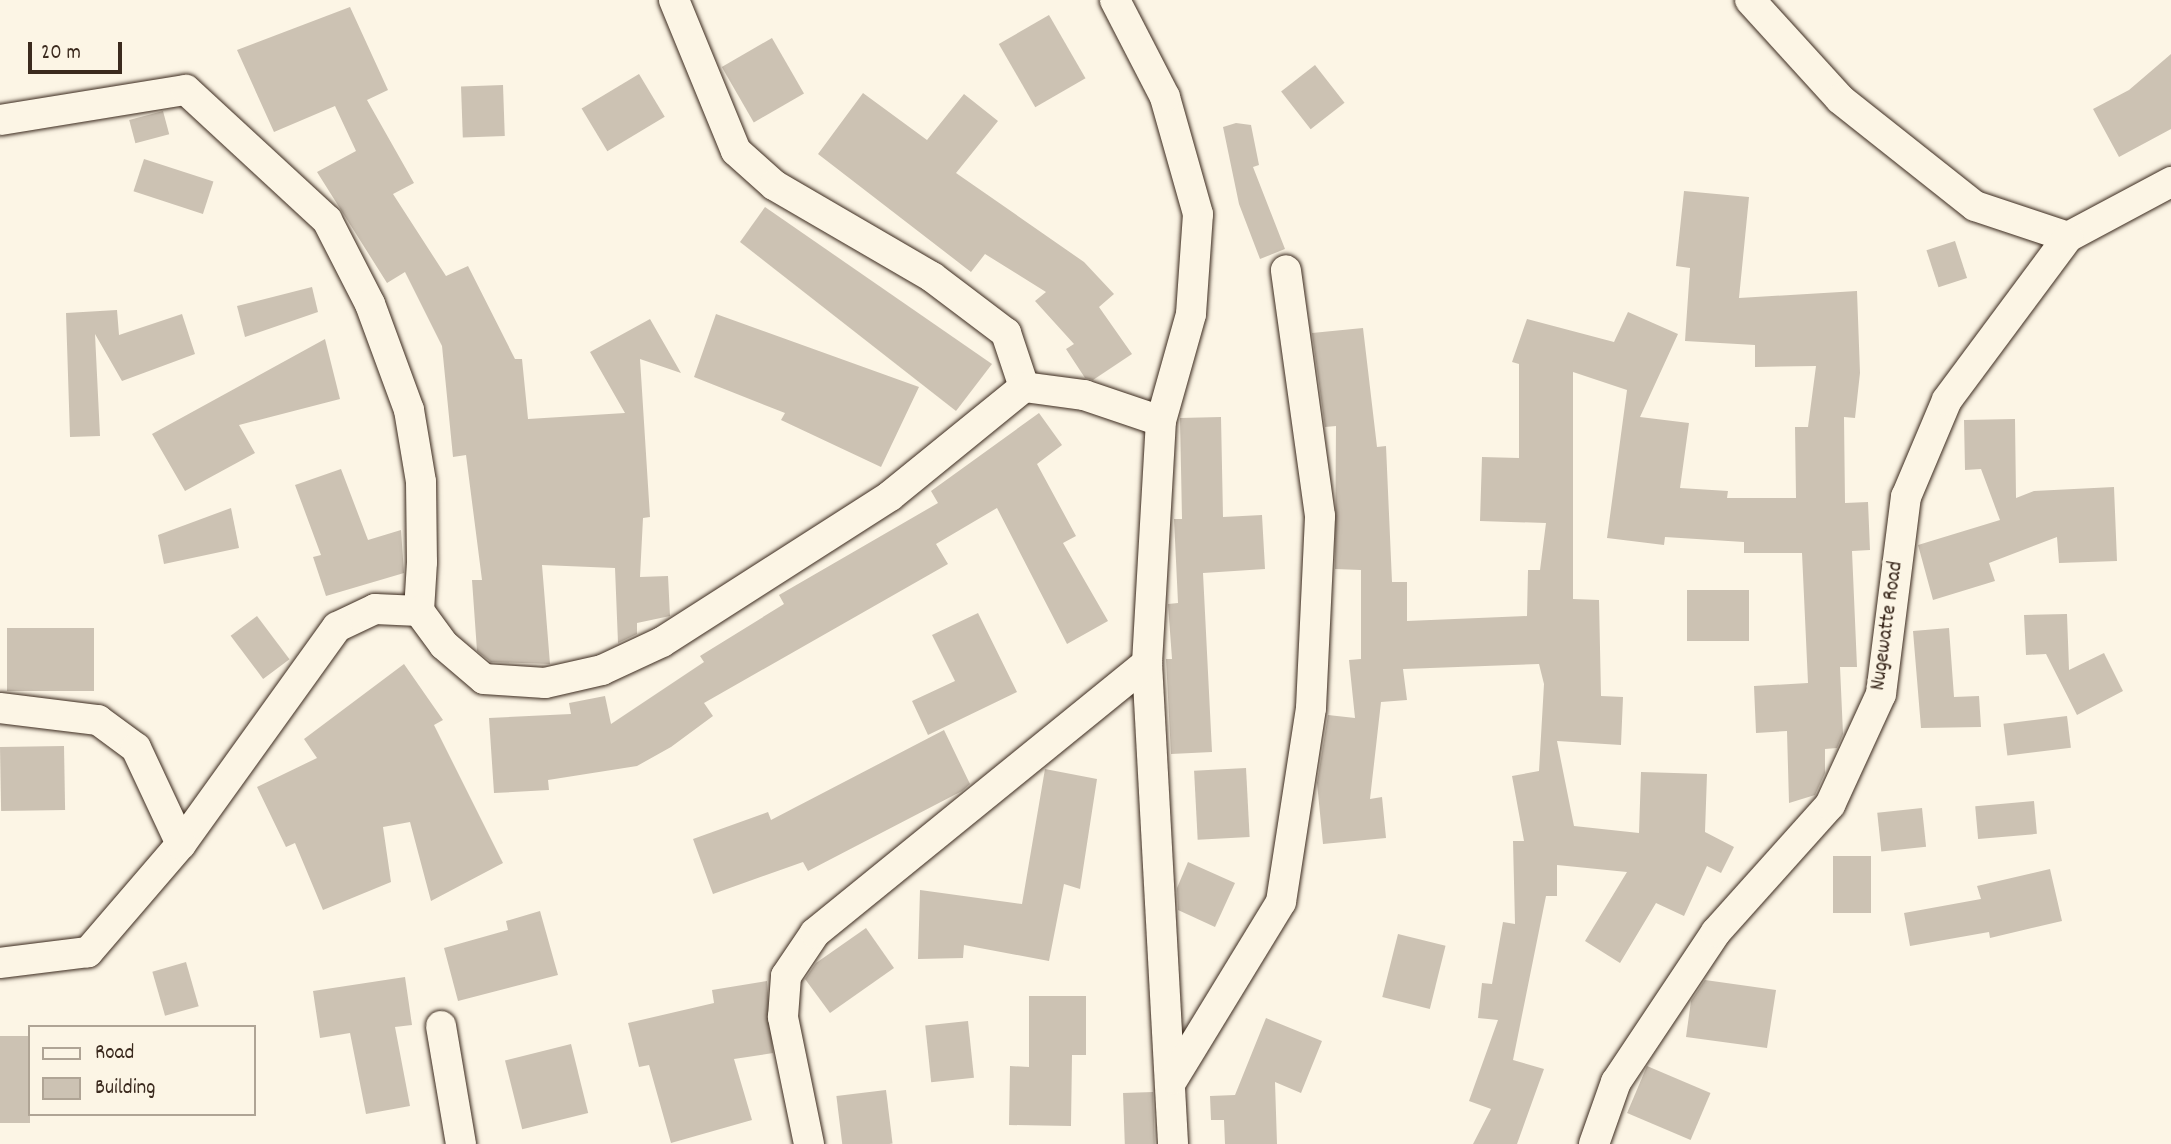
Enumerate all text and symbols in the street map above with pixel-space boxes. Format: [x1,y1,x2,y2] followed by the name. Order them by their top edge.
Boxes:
[32,28,126,72] scale bar
[41,39,81,69] text: 20 m
[1866,560,1910,692] street label: Nugewatte Road
[28,1025,256,1116] legend
[95,1039,134,1069] text: Road
[95,1074,155,1104] text: Building

